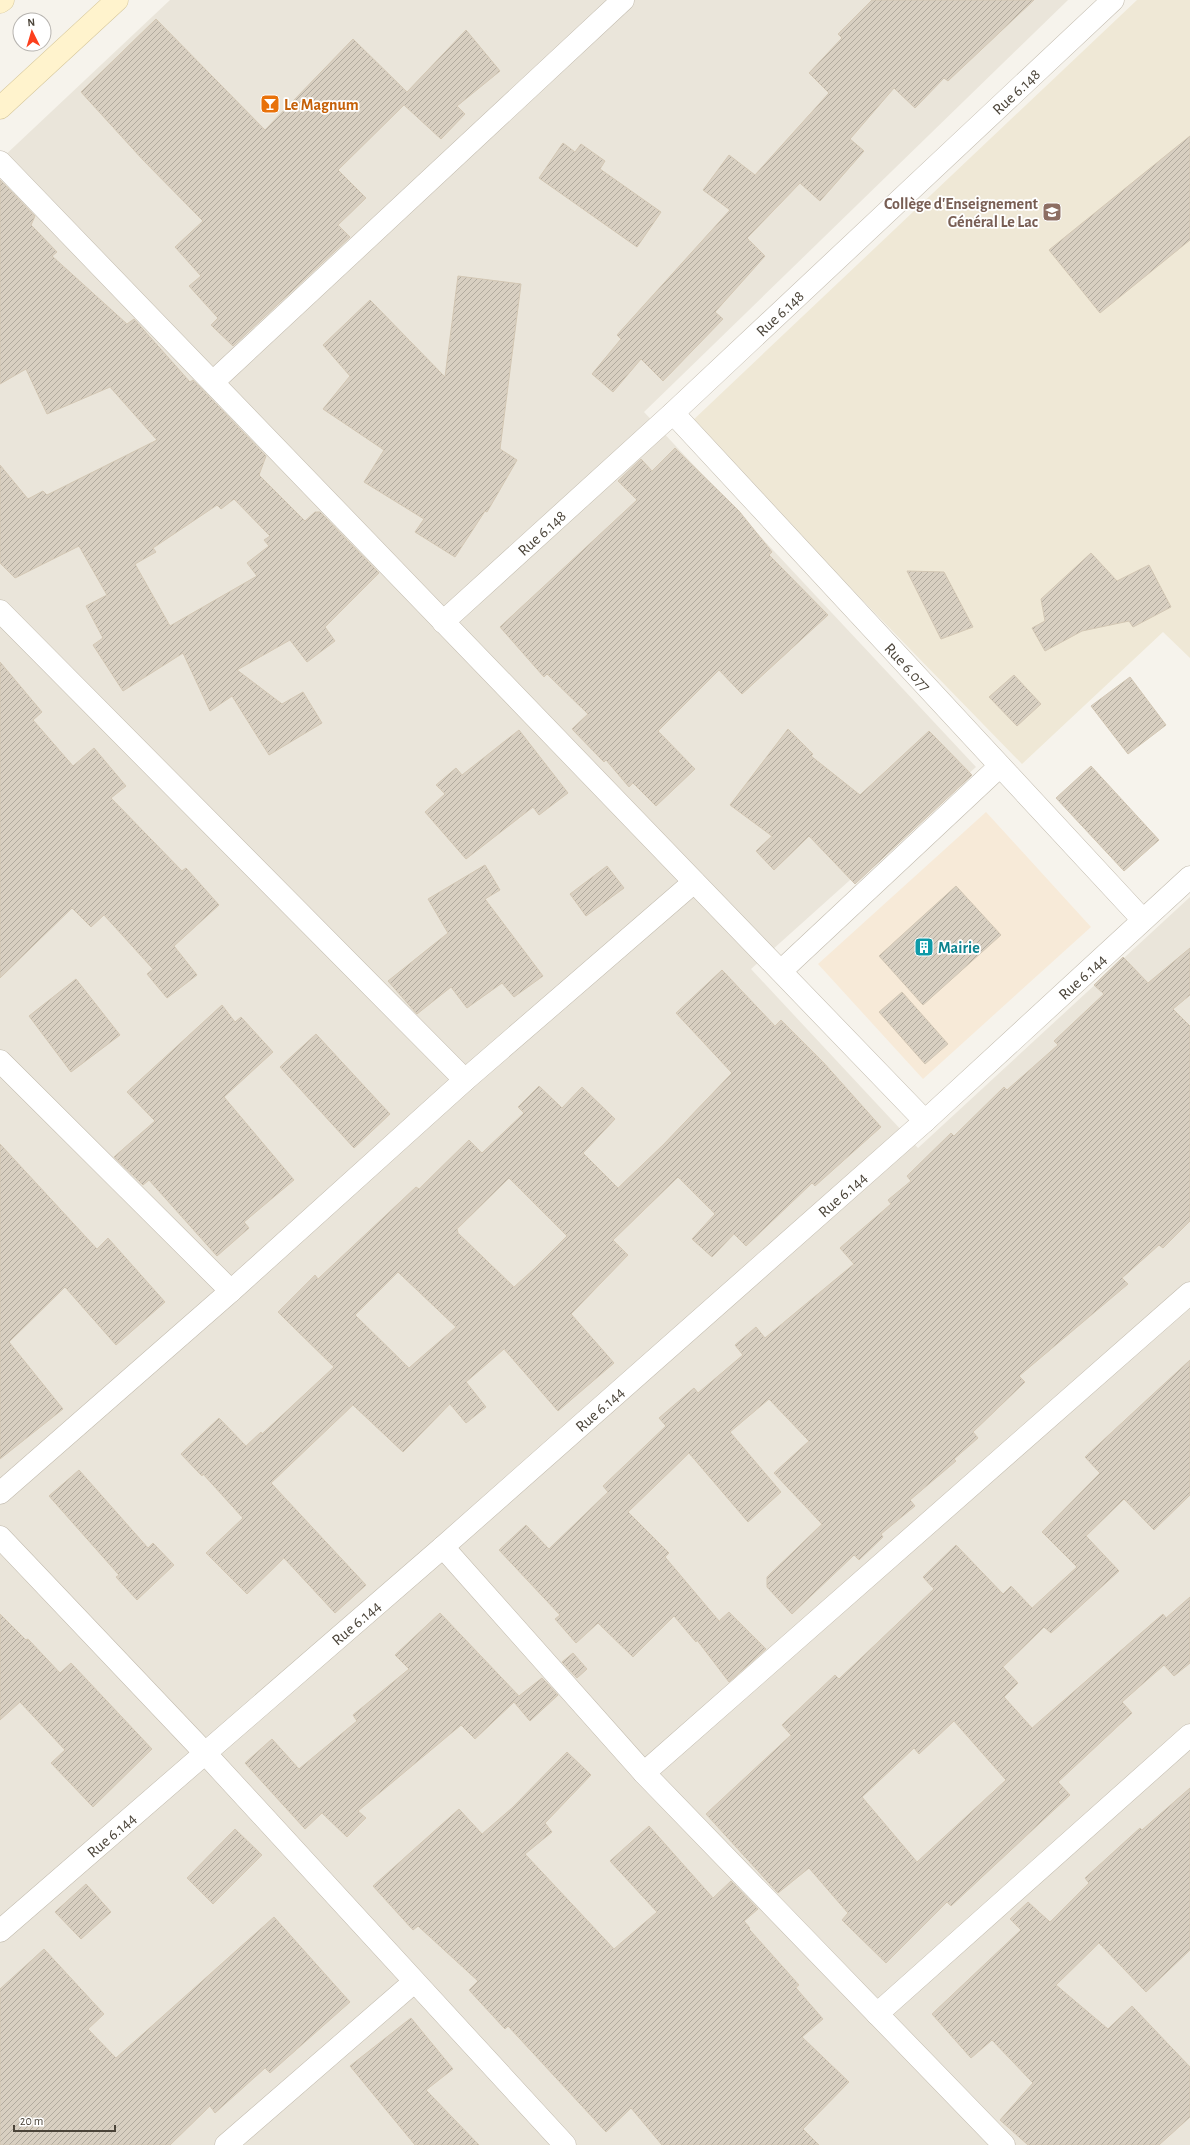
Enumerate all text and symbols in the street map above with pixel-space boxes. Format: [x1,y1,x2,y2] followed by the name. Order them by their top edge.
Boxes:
[12,12,52,52] north arrow
[27,17,35,28] text: N
[990,66,1043,118] street label: Rue 6.148
[259,93,281,115] bar icon: Le Magnum
[284,97,359,113] place label: Le Magnum
[884,196,1039,230] place label: Collège d'Enseignement Général Le Lac
[1041,201,1063,223] school or university icon: Collège d'Enseignement Général Le Lac
[753,288,807,340] street label: Rue 6.148
[515,508,569,559] street label: Rue 6.148
[881,640,934,695] street label: Rue 6.077
[913,936,935,958] building icon: Mairie
[938,940,980,956] place label: Mairie
[1056,951,1110,1003] street label: Rue 6.144
[815,1169,870,1220] street label: Rue 6.144
[573,1384,628,1435] street label: Rue 6.144
[329,1598,384,1649] street label: Rue 6.144
[84,1810,139,1861] street label: Rue 6.144
[14,2107,115,2133] scale bar
[20,2115,43,2127] text: 20 m

